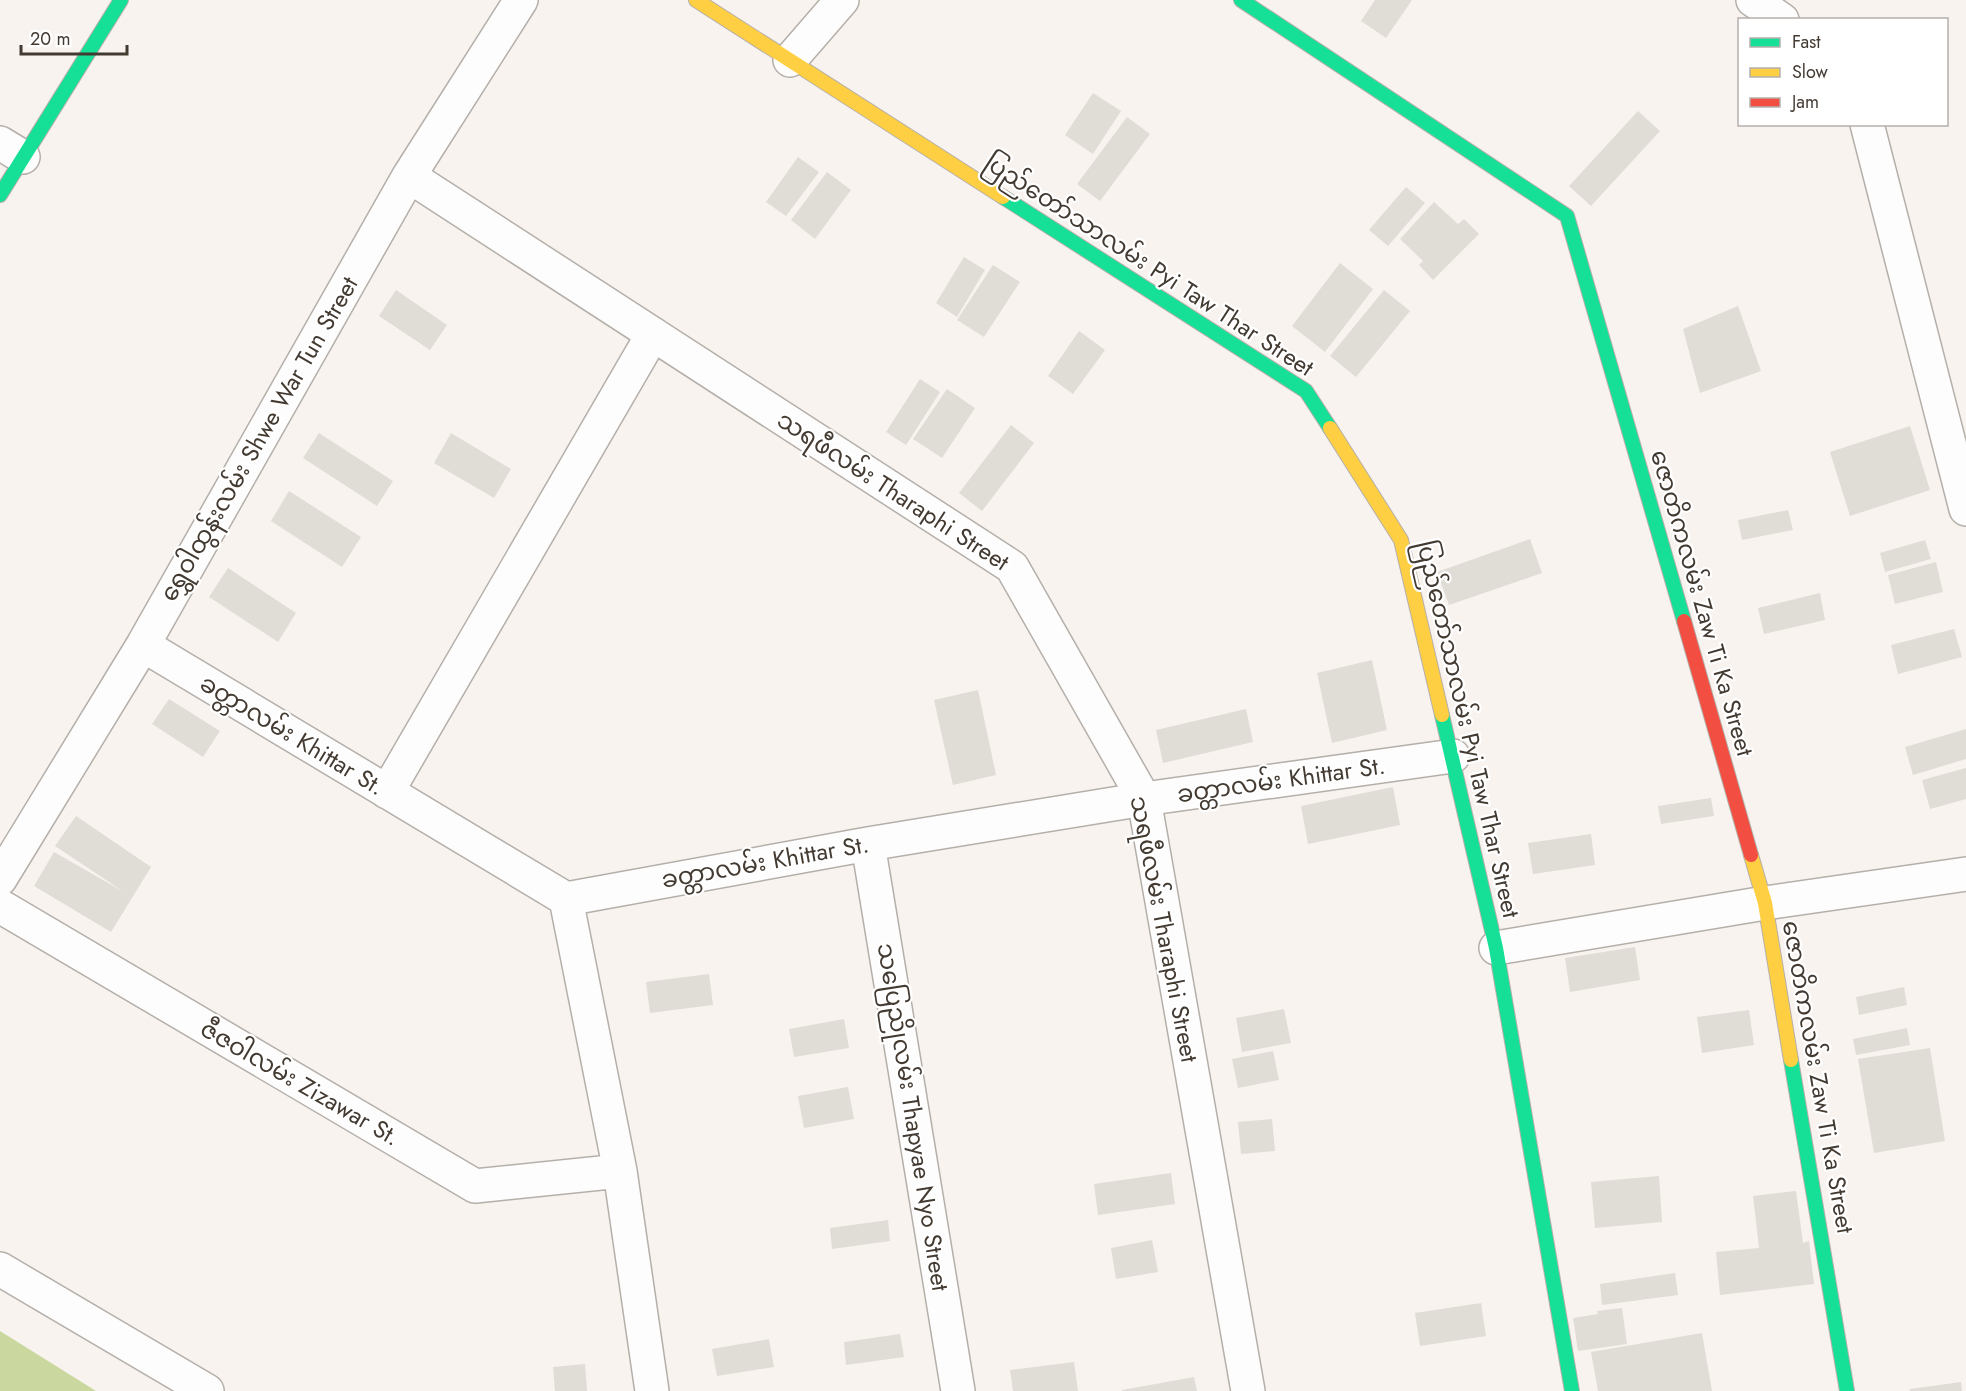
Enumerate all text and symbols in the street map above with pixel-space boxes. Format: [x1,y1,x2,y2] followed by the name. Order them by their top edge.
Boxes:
[21,18,128,56] scale bar
[1738,18,1948,126] legend
[30,26,70,52] text: 20 m
[1792,29,1821,55] text: Fast
[1792,59,1829,85] text: Slow
[1790,89,1819,115] text: Jam
[977,145,1321,386] street label: ပြည်တော်သာလမ်း Pyi Taw Thar Street
[151,270,368,609] street label: ရွှေဝါထွန်းလမ်း Shwe War Tun Street
[769,402,1016,581] street label: သရဖီလမ်း Tharaphi Street
[1642,446,1763,760] street label: ဇောတိကလမ်း Zaw Ti Ka Street
[1406,537,1529,922] street label: ပြည်တော်သာလမ်း Pyi Taw Thar Street
[192,666,391,805] street label: ခတ္တာလမ်း Khittar St.
[1175,748,1388,813] street label: ခတ္တာလမ်း Khittar St.
[1120,793,1208,1066] street label: သရဖီလမ်း Tharaphi Street
[659,826,872,899] street label: ခတ္တာလမ်း Khittar St.
[1774,918,1863,1236] street label: ဇောတိကလမ်း Zaw Ti Ka Street
[867,940,958,1294] street label: သပြေညိုလမ်း Thapyae Nyo Street
[194,1011,407,1154] street label: ဇီဇဝါလမ်း Zizawar St.

